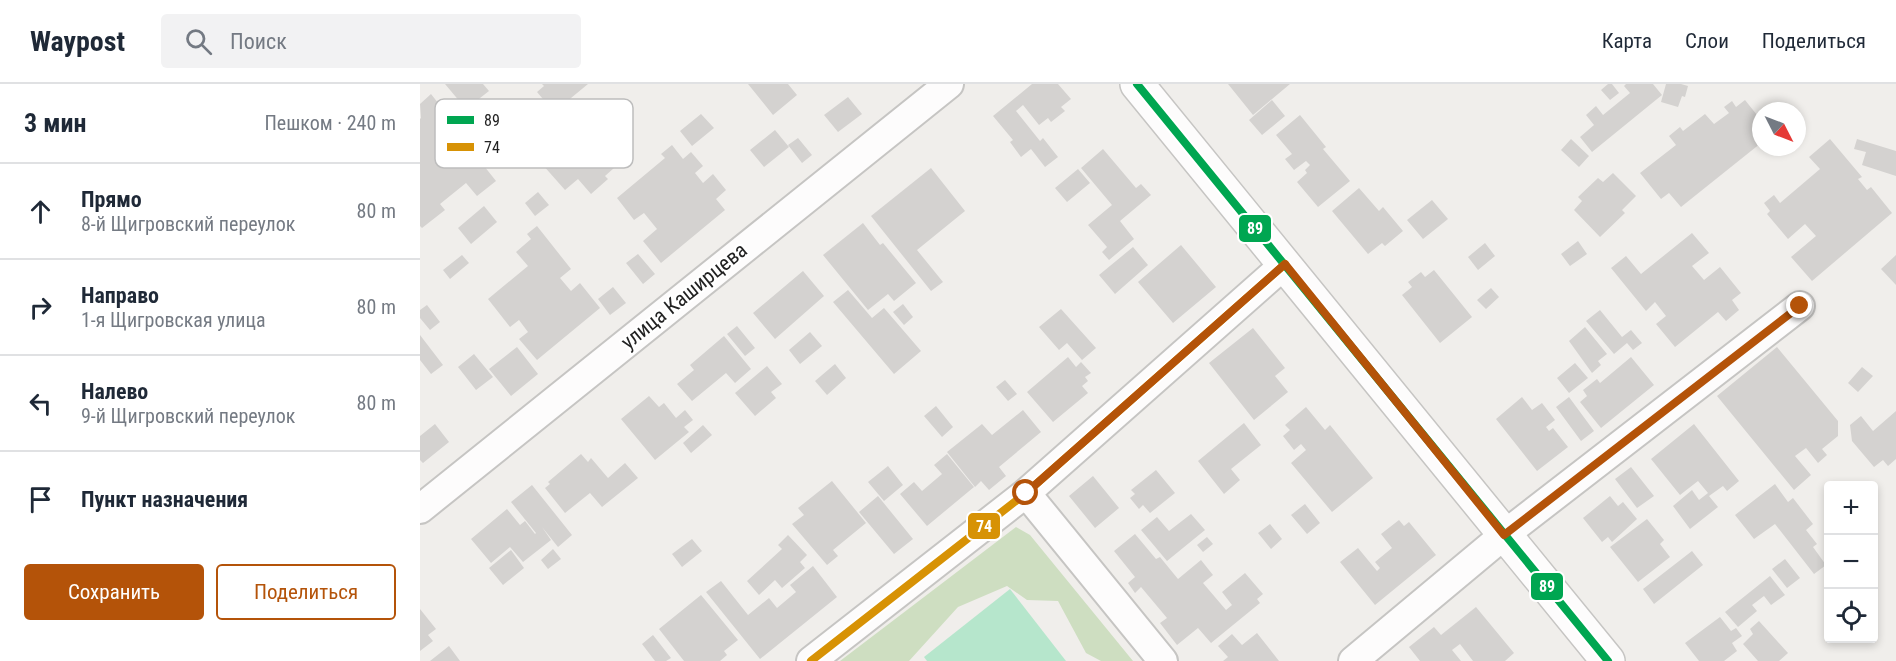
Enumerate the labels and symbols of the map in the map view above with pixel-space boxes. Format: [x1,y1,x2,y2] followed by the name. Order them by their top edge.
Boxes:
[435,99,633,168] legend
[1752,102,1806,156] north arrow
[484,111,500,130] text: 89
[484,138,500,157] text: 74
[1238,214,1272,243] line badge: 89
[1247,219,1263,238] text: 89
[616,238,752,354] street label: улица Каширцева
[1786,292,1812,318] route end
[1012,479,1038,505] route start
[967,512,1001,540] line badge: 74
[976,517,992,536] text: 74
[1530,572,1564,601] line badge: 89
[1539,577,1555,596] text: 89

